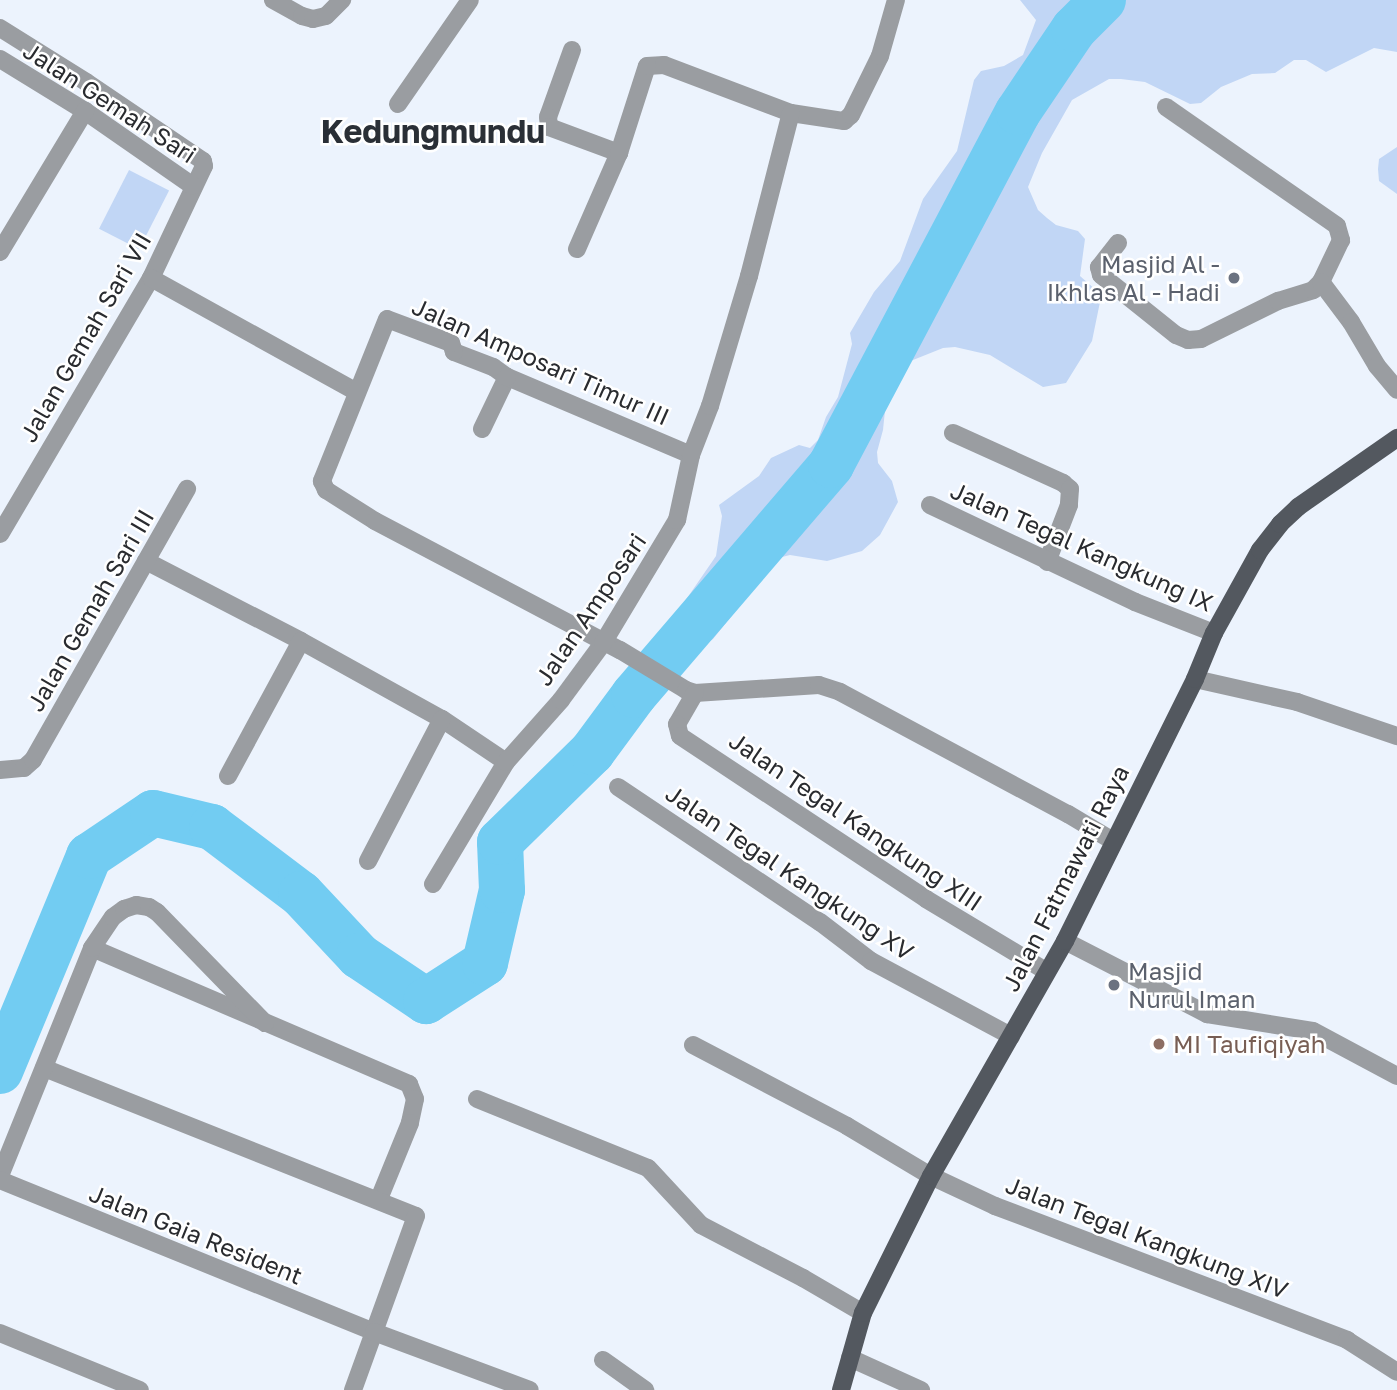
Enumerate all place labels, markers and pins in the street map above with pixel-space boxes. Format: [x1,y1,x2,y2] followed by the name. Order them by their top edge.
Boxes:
[1047,250,1220,306] place label: Masjid Al - Ikhlas Al - Hadi
[1226,270,1242,286] marker: Masjid Al - Ikhlas Al - Hadi
[1128,957,1255,1013] place label: Masjid Nurul Iman
[1106,977,1122,993] marker: Masjid Nurul Iman
[1173,1030,1325,1058] place label: MI Taufiqiyah
[1151,1036,1167,1052] marker: MI Taufiqiyah

